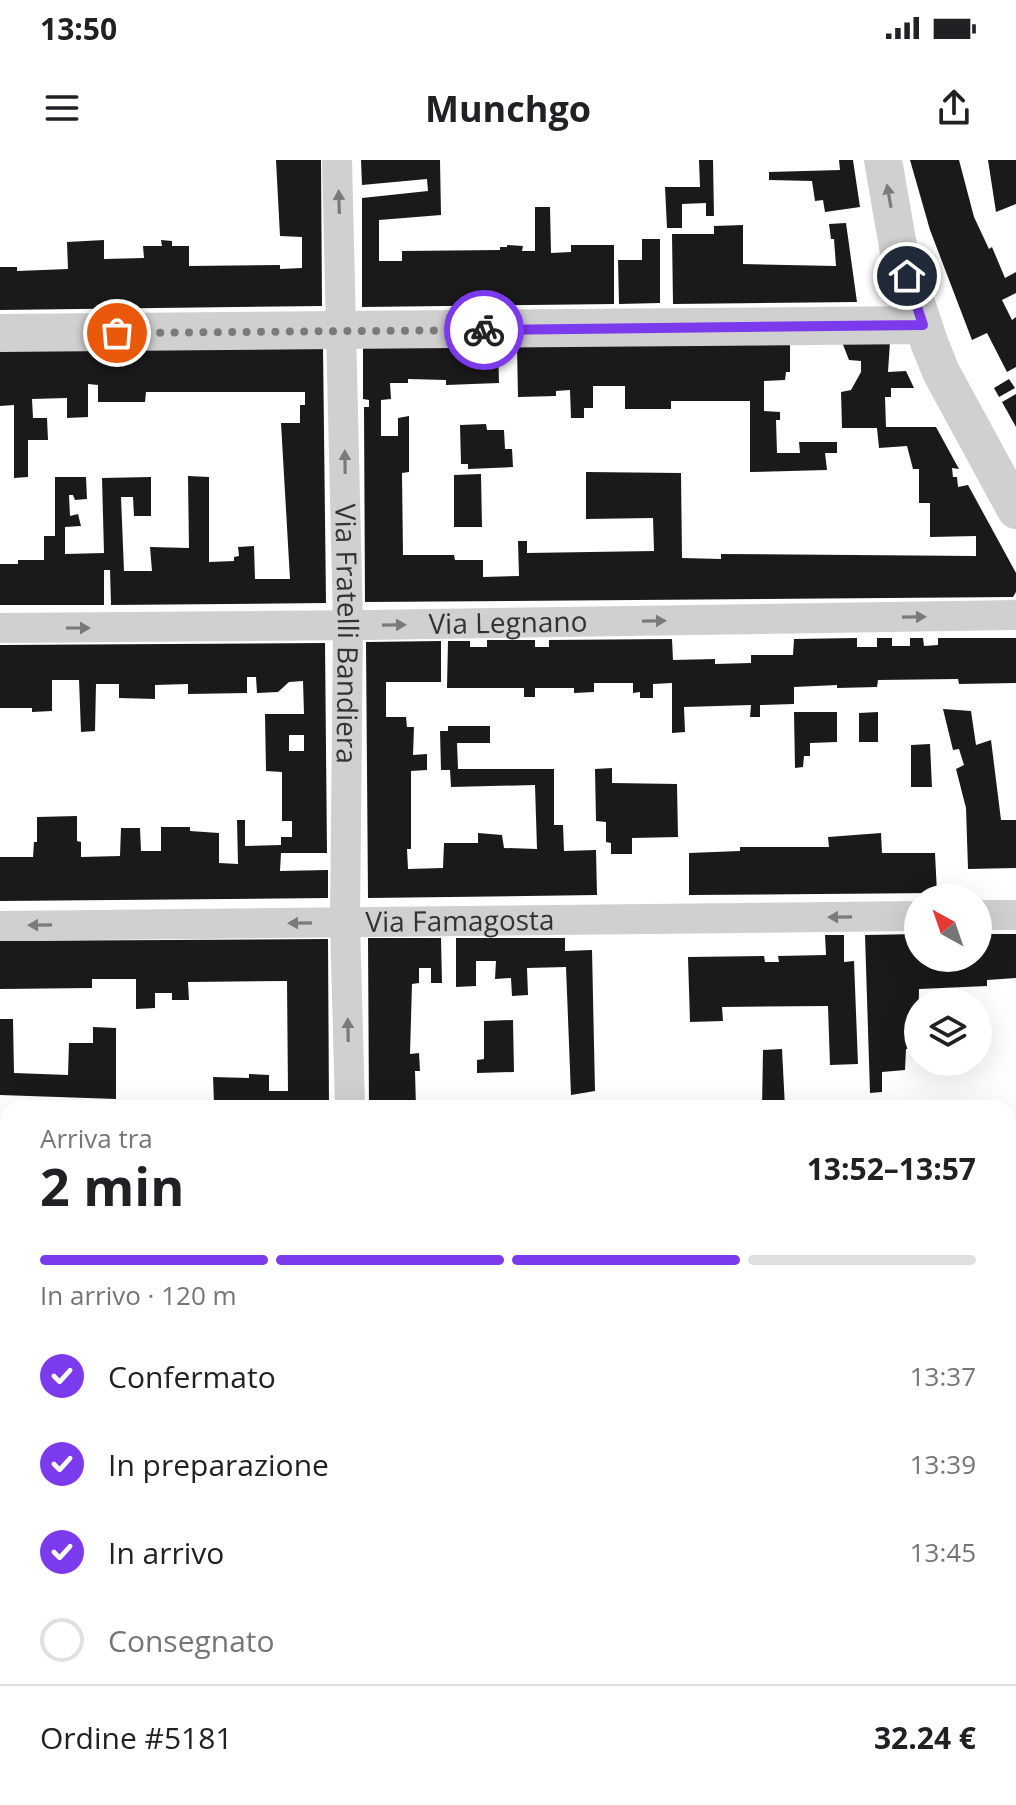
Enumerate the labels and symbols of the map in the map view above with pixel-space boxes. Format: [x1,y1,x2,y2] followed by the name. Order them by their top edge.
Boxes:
[883,183,895,208] one-way arrow
[332,189,345,214] one-way arrow
[873,242,941,310] pin
[444,290,524,370] courier
[83,299,151,367] pin
[339,449,351,474] one-way arrow
[327,503,368,764] street label: Via Fratelli Bandiera
[428,602,588,642] street label: Via Legnano
[902,610,927,623] one-way arrow
[642,615,667,627] one-way arrow
[382,619,407,631] one-way arrow
[66,621,91,634] one-way arrow
[904,884,992,972] north arrow
[365,900,555,940] street label: Via Famagosta
[827,911,852,923] one-way arrow
[287,917,312,929] one-way arrow
[27,919,52,932] one-way arrow
[342,1017,354,1042] one-way arrow

